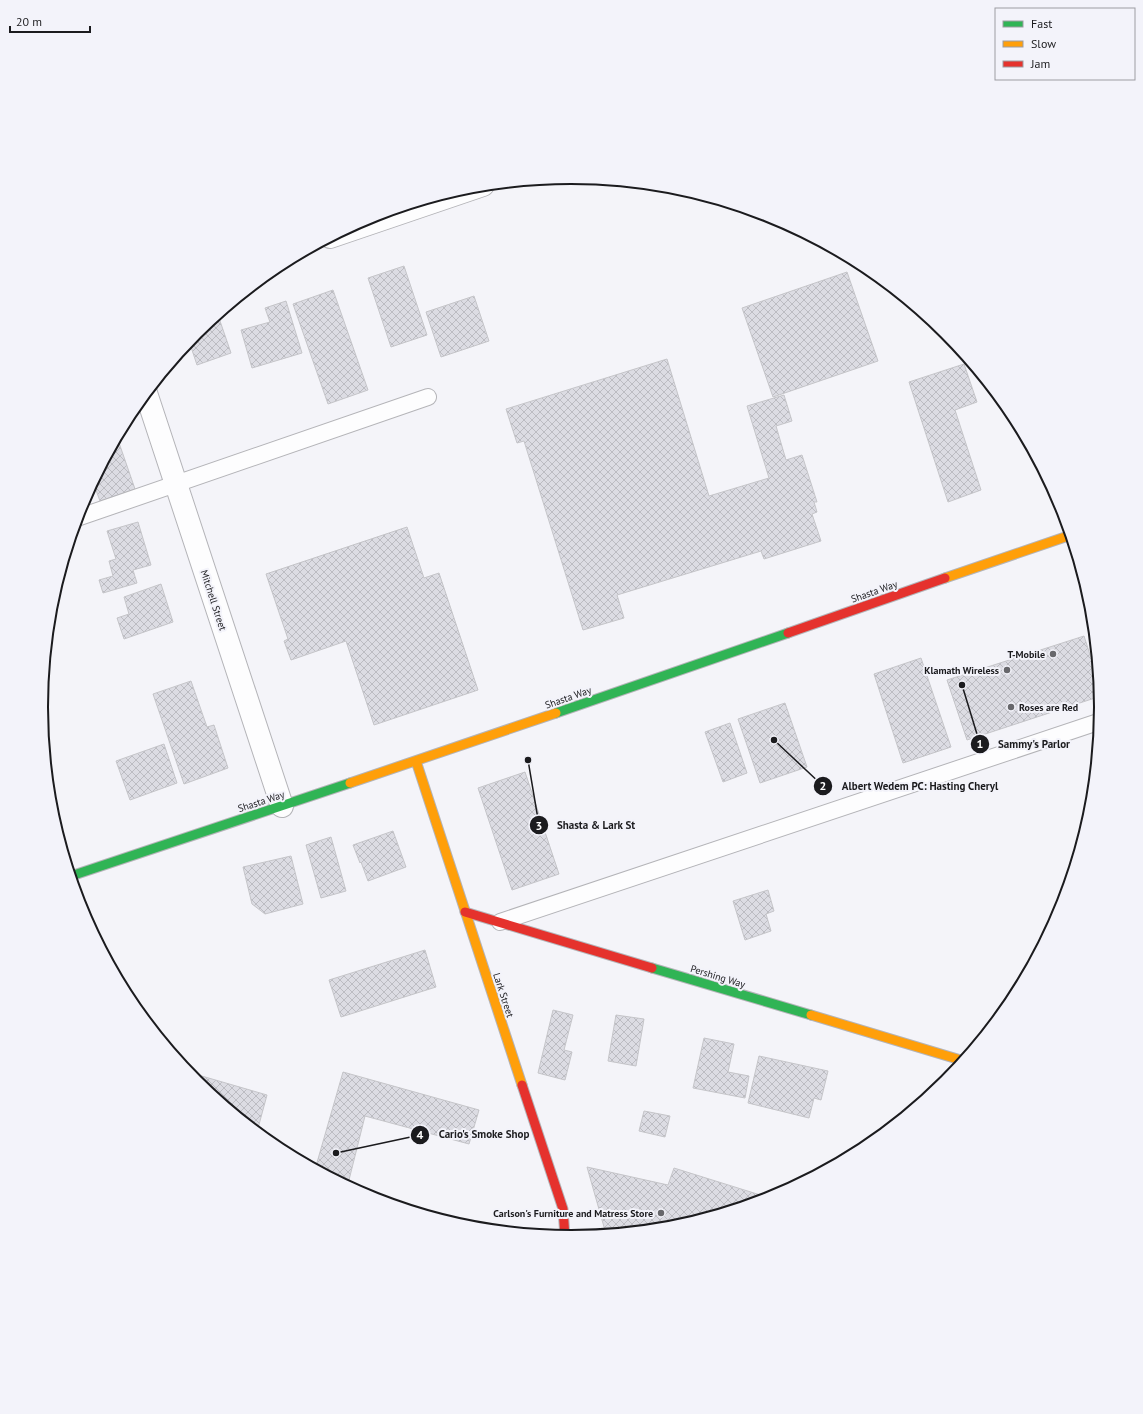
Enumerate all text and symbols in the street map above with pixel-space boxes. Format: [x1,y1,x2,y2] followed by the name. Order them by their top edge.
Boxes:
[10,8,90,34] scale bar
[995,8,1135,80] legend
[16,14,42,29] text: 20 m
[1031,16,1052,31] text: Fast
[1031,36,1056,51] text: Slow
[1030,56,1050,71] text: Jam
[198,568,230,633] street label: Mitchell Street
[849,577,899,605] street label: Shasta Way
[1008,648,1045,661] place label: T-Mobile
[1048,649,1058,659] marker: T-Mobile
[924,664,999,677] place label: Klamath Wireless
[1002,665,1012,675] marker: Klamath Wireless
[543,683,593,711] street label: Shasta Way
[1019,701,1078,714] place label: Roses are Red
[1006,702,1016,712] marker: Roses are Red
[970,732,1077,755] callout: Sammy's Parlor
[977,736,983,751] text: 1
[998,737,1070,751] text: Sammy's Parlor
[813,774,1006,797] callout: Albert Wedem PC: Hasting Cheryl
[820,778,826,793] text: 2
[842,779,999,793] text: Albert Wedem PC: Hasting Cheryl
[236,788,286,815] street label: Shasta Way
[529,814,643,837] callout: Shasta & Lark St
[536,818,542,833] text: 3
[557,818,635,832] text: Shasta & Lark St
[689,962,747,991] street label: Pershing Way
[490,971,517,1020] street label: Lark Street
[410,1123,537,1146] callout: Cario's Smoke Shop
[417,1127,424,1142] text: 4
[439,1127,529,1141] text: Cario's Smoke Shop
[493,1207,653,1220] place label: Carlson's Furniture and Matress Store
[656,1208,666,1218] marker: Carlson's Furniture and Matress Store

